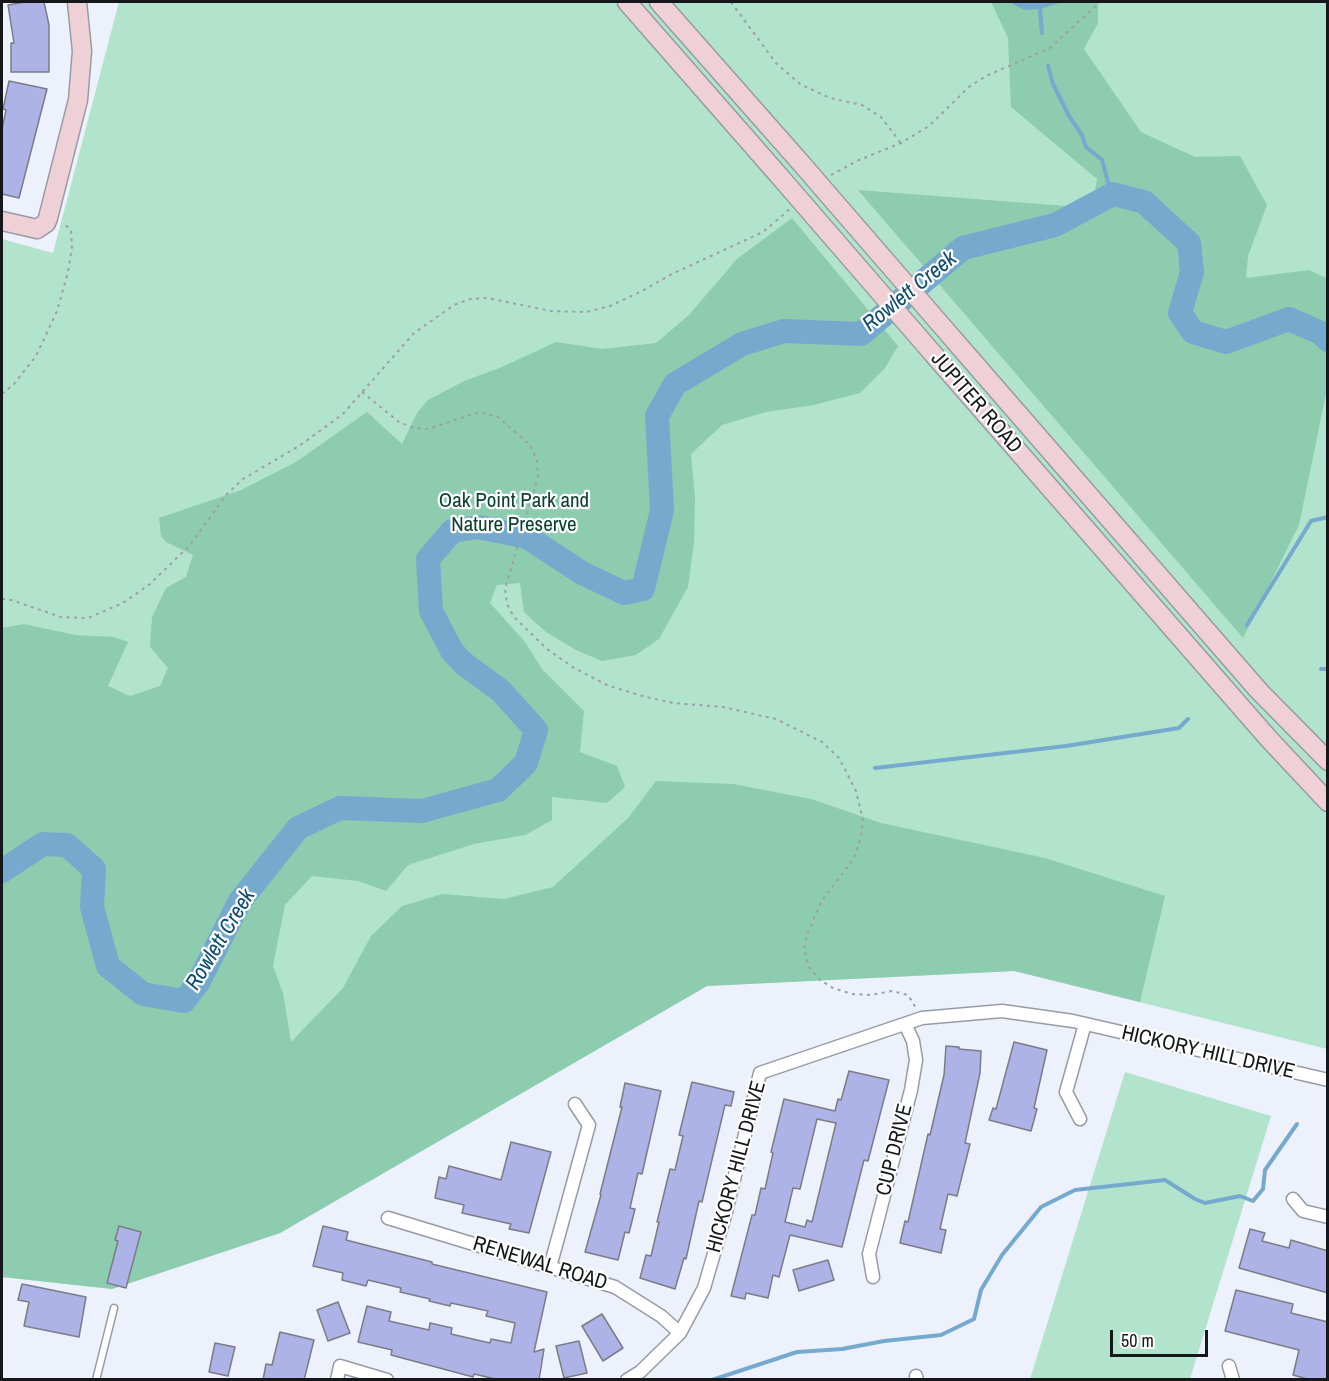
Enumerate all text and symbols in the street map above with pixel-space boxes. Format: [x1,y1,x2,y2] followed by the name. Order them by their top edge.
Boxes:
[858,246,962,338] water label: Rowlett Creek
[925,347,1027,459] street label: JUPITER ROAD
[439,488,589,538] park label: Oak Point Park and Nature Preserve
[181,885,261,995] water label: Rowlett Creek
[1119,1021,1297,1085] street label: HICKORY HILL DRIVE
[702,1078,772,1256] street label: HICKORY HILL DRIVE
[871,1101,919,1199] street label: CUP DRIVE
[470,1232,610,1296] street label: RENEWAL ROAD
[1113,1318,1210,1356] scale bar
[1121,1328,1154,1353] text: 50 m

